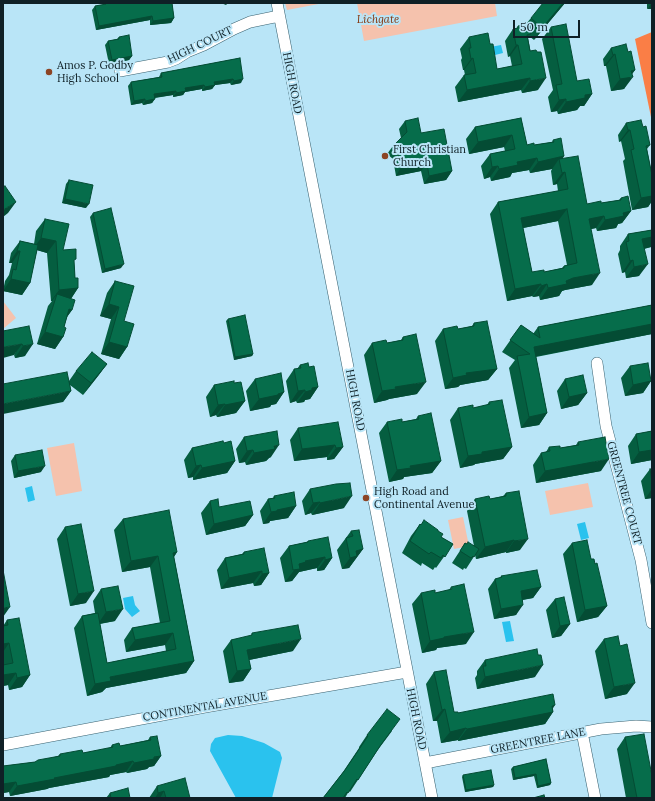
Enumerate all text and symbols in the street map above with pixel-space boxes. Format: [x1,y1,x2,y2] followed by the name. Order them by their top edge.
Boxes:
[515,12,582,38] scale bar
[357,13,399,27] park label: Lichgate
[520,19,548,34] text: 50 m
[165,24,235,66] street label: HIGH COURT
[280,51,304,115] street label: HIGH ROAD
[57,59,133,85] place label: Amos P. Godby High School
[44,67,54,77] marker: Amos P. Godby High School
[393,143,466,169] place label: First Christian Church
[380,151,390,161] marker: First Christian Church
[343,368,367,432] street label: HIGH ROAD
[604,440,644,546] street label: GREENTREE COURT
[374,485,474,511] place label: High Road and Continental Avenue
[361,493,371,503] marker: High Road and Continental Avenue
[403,687,429,751] street label: HIGH ROAD
[142,690,268,724] street label: CONTINENTAL AVENUE
[489,725,587,757] street label: GREENTREE LANE

